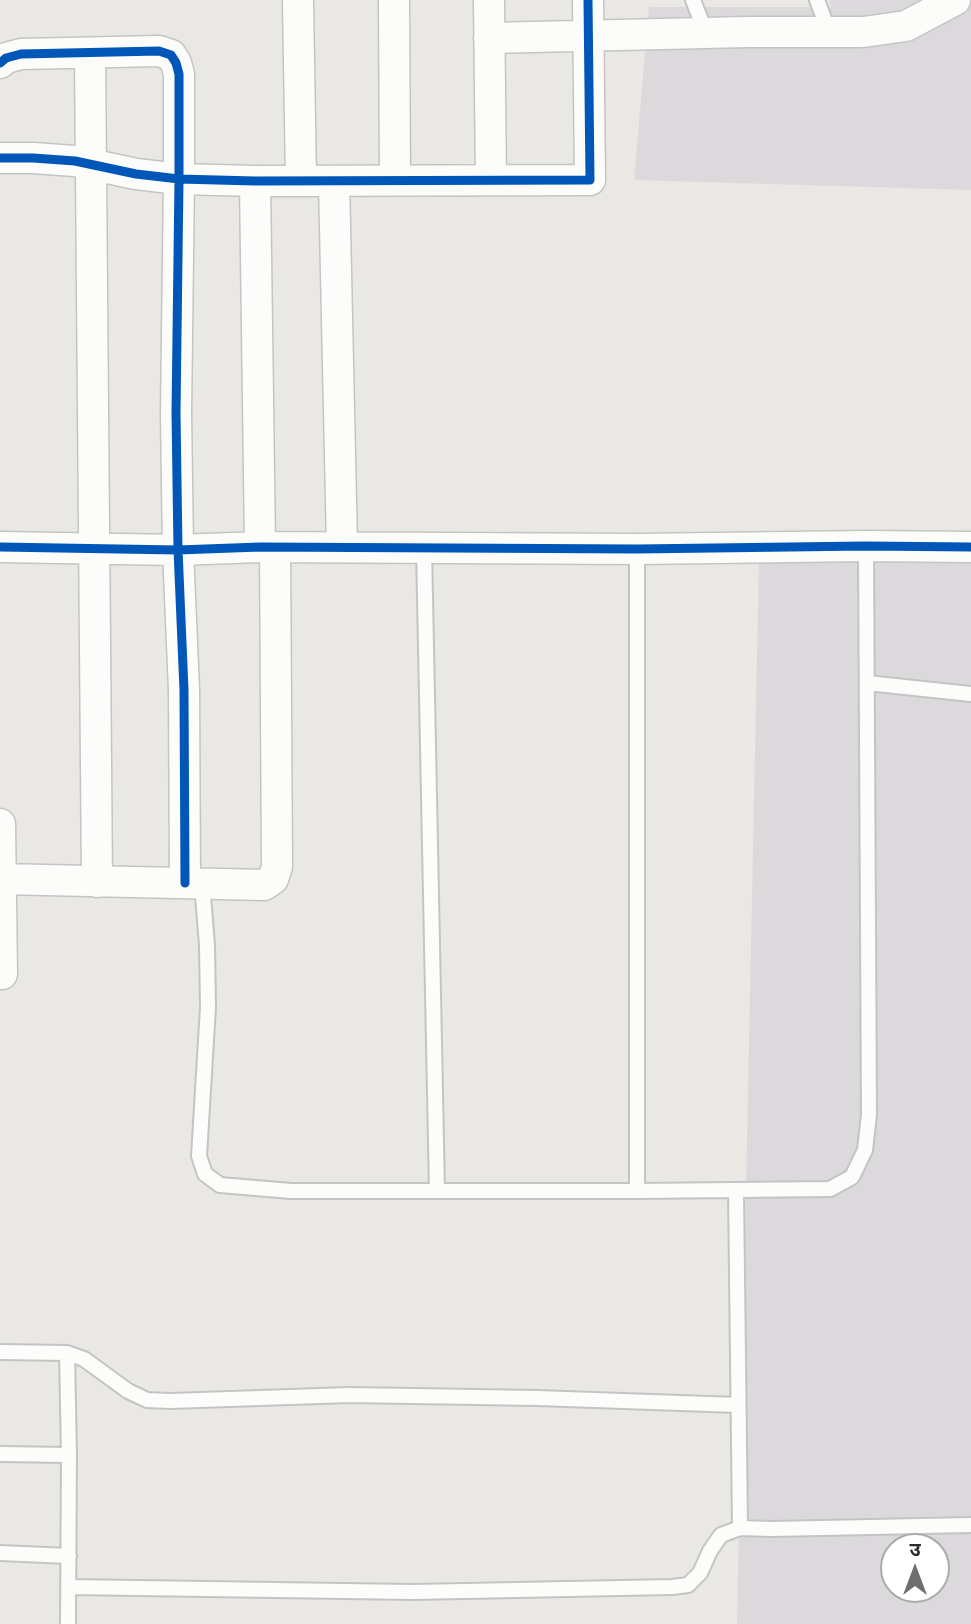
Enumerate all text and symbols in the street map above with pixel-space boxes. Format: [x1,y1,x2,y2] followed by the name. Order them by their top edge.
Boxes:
[880,1533,950,1603] north arrow
[909,1538,921,1560] text: उ

